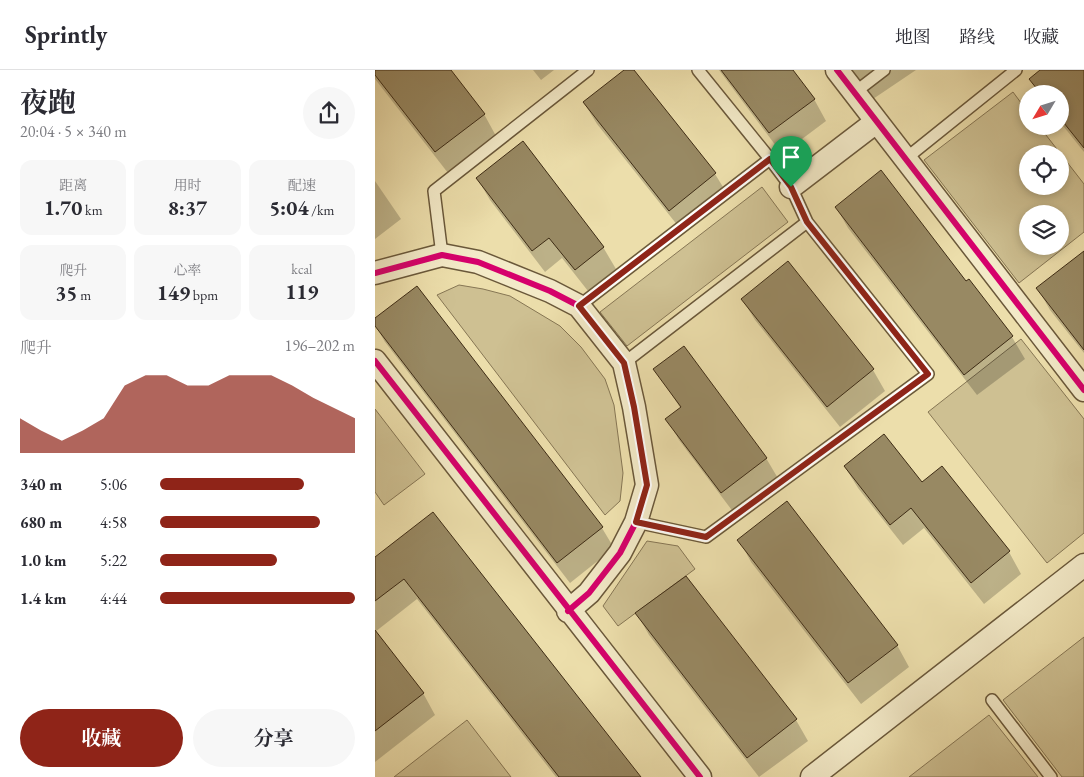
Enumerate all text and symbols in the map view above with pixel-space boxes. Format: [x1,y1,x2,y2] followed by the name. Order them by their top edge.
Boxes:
[25,19,107,50] text: Sprintly
[895,25,931,48] text: 地图
[959,25,995,48] text: 路线
[1023,25,1059,48] text: 收藏
[20,84,76,120] text: 夜跑
[1019,85,1069,135] north arrow
[1019,85,1069,255] map controls
[303,87,355,139] button: share
[20,121,127,142] text: 20:04 · 5 × 340 m
[770,136,812,187] pin
[777,143,805,171] icon: arrive
[1019,145,1069,195] button: locate
[59,176,87,194] text: 距离
[173,176,201,194] text: 用时
[288,176,316,194] text: 配速
[44,194,82,221] text: 1.70
[168,194,207,221] text: 8:37
[269,194,309,221] text: 5:04
[82,201,103,219] text: km
[309,201,334,219] text: /km
[1019,205,1069,255] button: layers
[291,260,312,278] text: kcal
[59,261,87,279] text: 爬升
[173,261,201,279] text: 心率
[285,278,318,305] text: 119
[55,279,77,306] text: 35
[157,279,190,306] text: 149
[77,286,91,304] text: m
[190,286,218,304] text: bpm
[284,335,355,356] text: 196–202 m
[20,337,52,358] text: 爬升
[20,474,62,495] text: 340 m
[100,474,127,495] text: 5:06
[20,512,62,533] text: 680 m
[100,512,127,533] text: 4:58
[20,550,66,571] text: 1.0 km
[100,550,127,571] text: 5:22
[20,588,66,609] text: 1.4 km
[100,588,127,609] text: 4:44
[20,709,183,767] button: 收藏
[193,709,355,767] button: 分享

